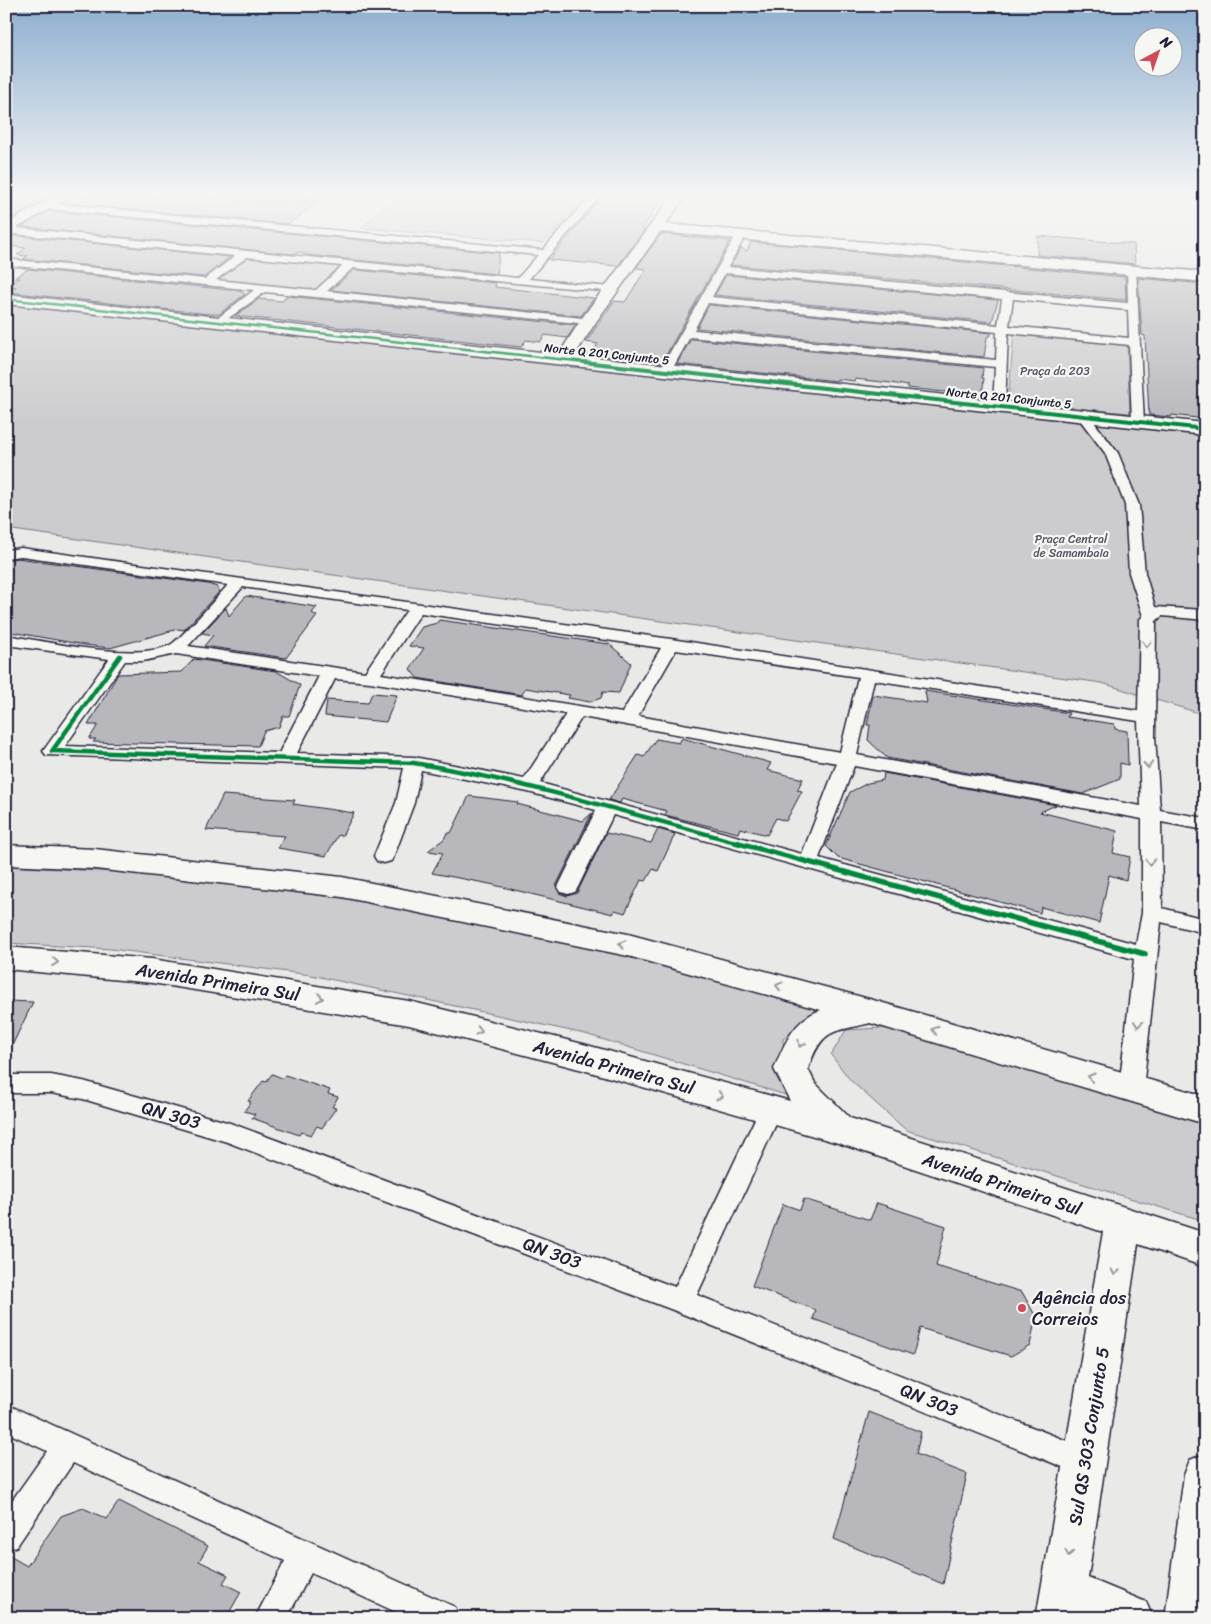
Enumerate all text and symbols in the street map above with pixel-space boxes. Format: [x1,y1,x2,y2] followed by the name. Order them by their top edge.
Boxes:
[1134,28,1184,78] north arrow
[1154,29,1178,55] text: N
[543,336,671,372] street label: Norte Q 201 Conjunto 5
[1020,360,1090,382] park label: Praça da 203
[945,380,1073,416] street label: Norte Q 201 Conjunto 5
[1033,528,1109,564] park label: Praça Central de Samambaia
[1142,640,1152,648] one-way arrow
[1143,761,1154,769] one-way arrow
[1145,859,1155,867] one-way arrow
[617,939,626,950] one-way arrow
[133,953,303,1011] street label: Avenida Primeira Sul
[51,957,59,968] one-way arrow
[774,981,783,992] one-way arrow
[315,993,324,1003] one-way arrow
[1133,1020,1144,1028] one-way arrow
[474,1025,483,1036] one-way arrow
[932,1025,940,1035] one-way arrow
[529,1030,699,1104] street label: Avenida Primeira Sul
[797,1038,807,1047] one-way arrow
[1087,1073,1095,1083] one-way arrow
[138,1091,204,1139] street label: QN 303
[715,1091,724,1101] one-way arrow
[917,1143,1087,1225] street label: Avenida Primeira Sul
[518,1228,586,1278] street label: QN 303
[1111,1268,1121,1276] one-way arrow
[1031,1282,1127,1335] place label: Agência dos Correios
[1016,1302,1028,1314] marker: Agência dos Correios
[1059,1344,1119,1528] street label: Sul QS 303 Conjunto 5
[895,1374,963,1426] street label: QN 303
[1064,1549,1074,1558] one-way arrow

